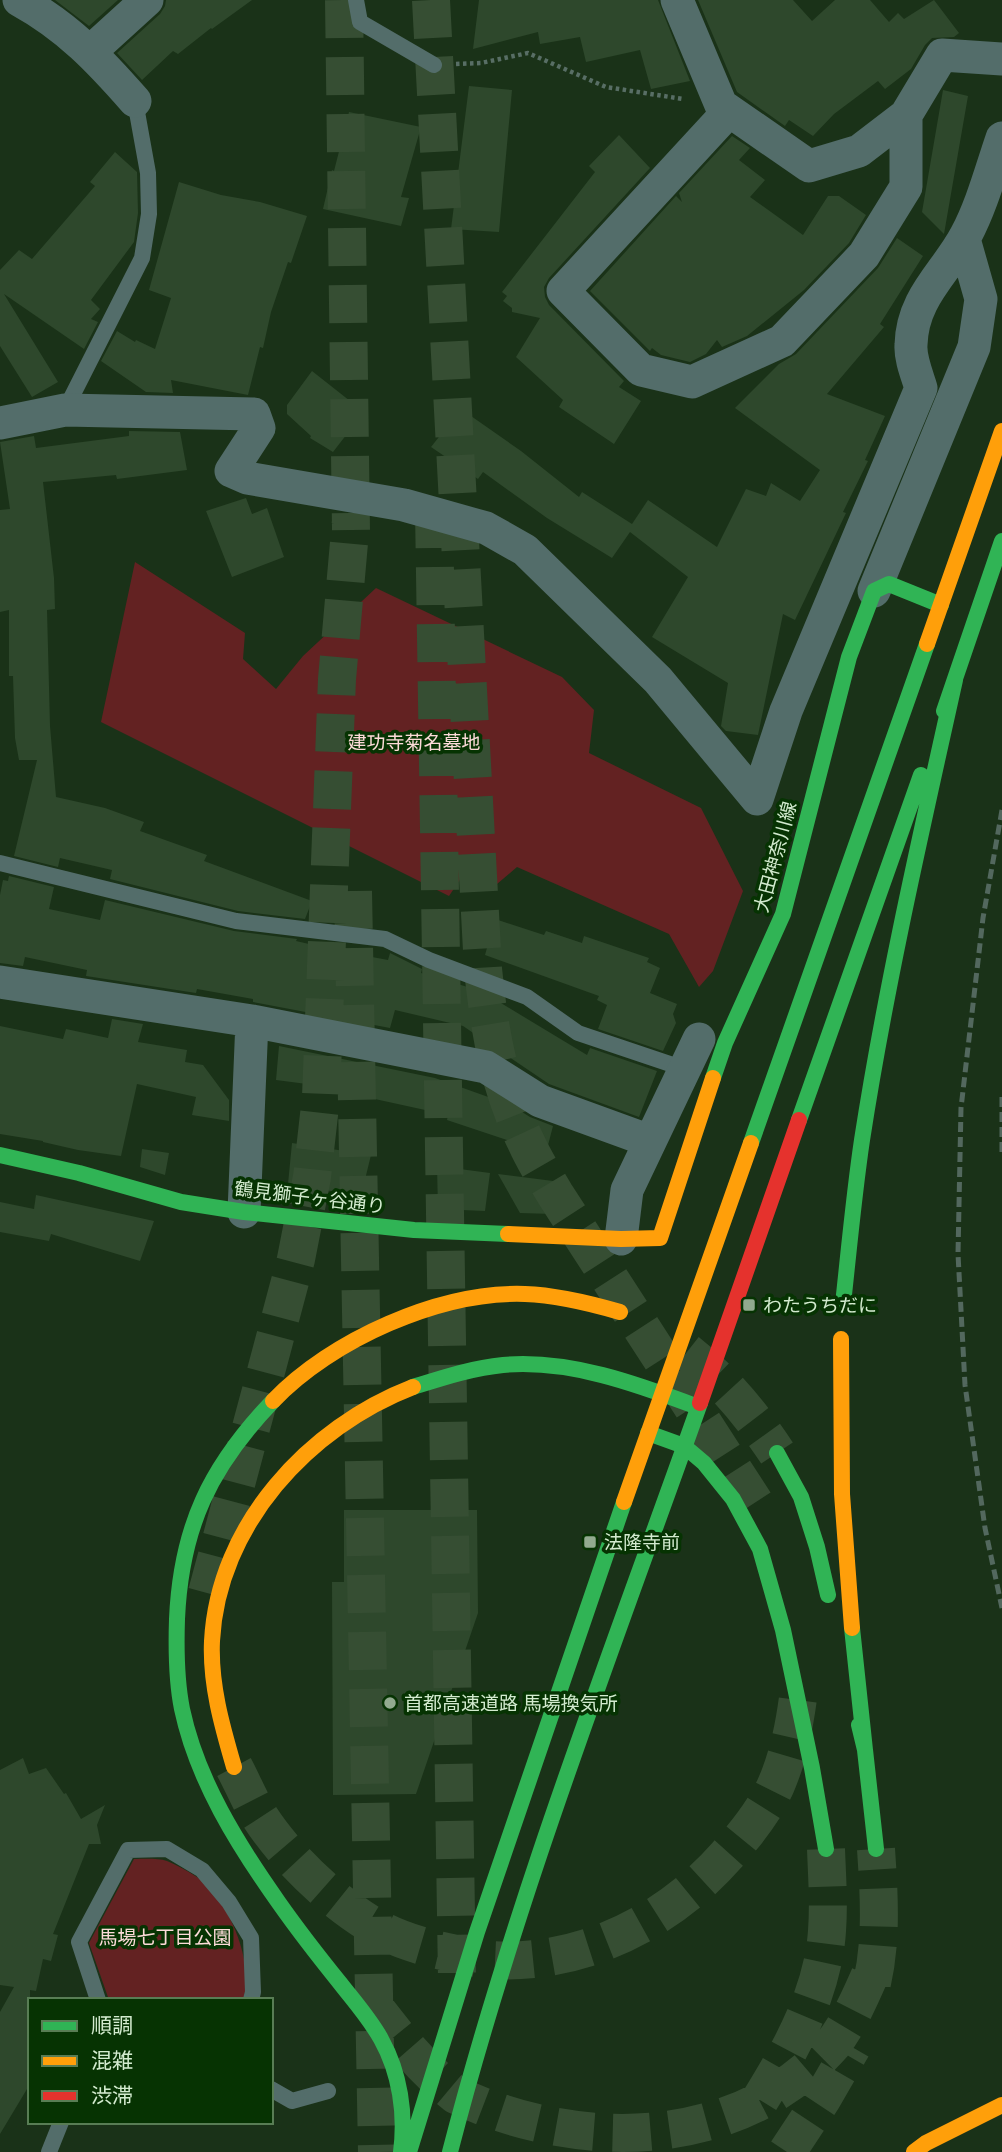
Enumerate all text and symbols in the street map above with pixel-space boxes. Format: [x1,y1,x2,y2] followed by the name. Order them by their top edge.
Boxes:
[347,731,481,754] park label: 建功寺菊名墓地
[750,799,801,915] street label: 大田神奈川線
[233,1177,387,1218] street label: 鶴見獅子ヶ谷通り
[763,1294,877,1317] place label: わたうちだに
[741,1297,757,1313] marker: わたうちだに
[604,1531,680,1554] place label: 法隆寺前
[582,1534,598,1550] marker: 法隆寺前
[404,1692,618,1715] place label: 首都高速道路 馬場換気所
[382,1695,398,1711] marker: 首都高速道路 馬場換気所
[98,1926,232,1949] park label: 馬場七丁目公園
[28,1998,273,2124] legend
[91,2014,133,2038] text: 順調
[91,2049,133,2073] text: 混雑
[91,2084,133,2108] text: 渋滞

